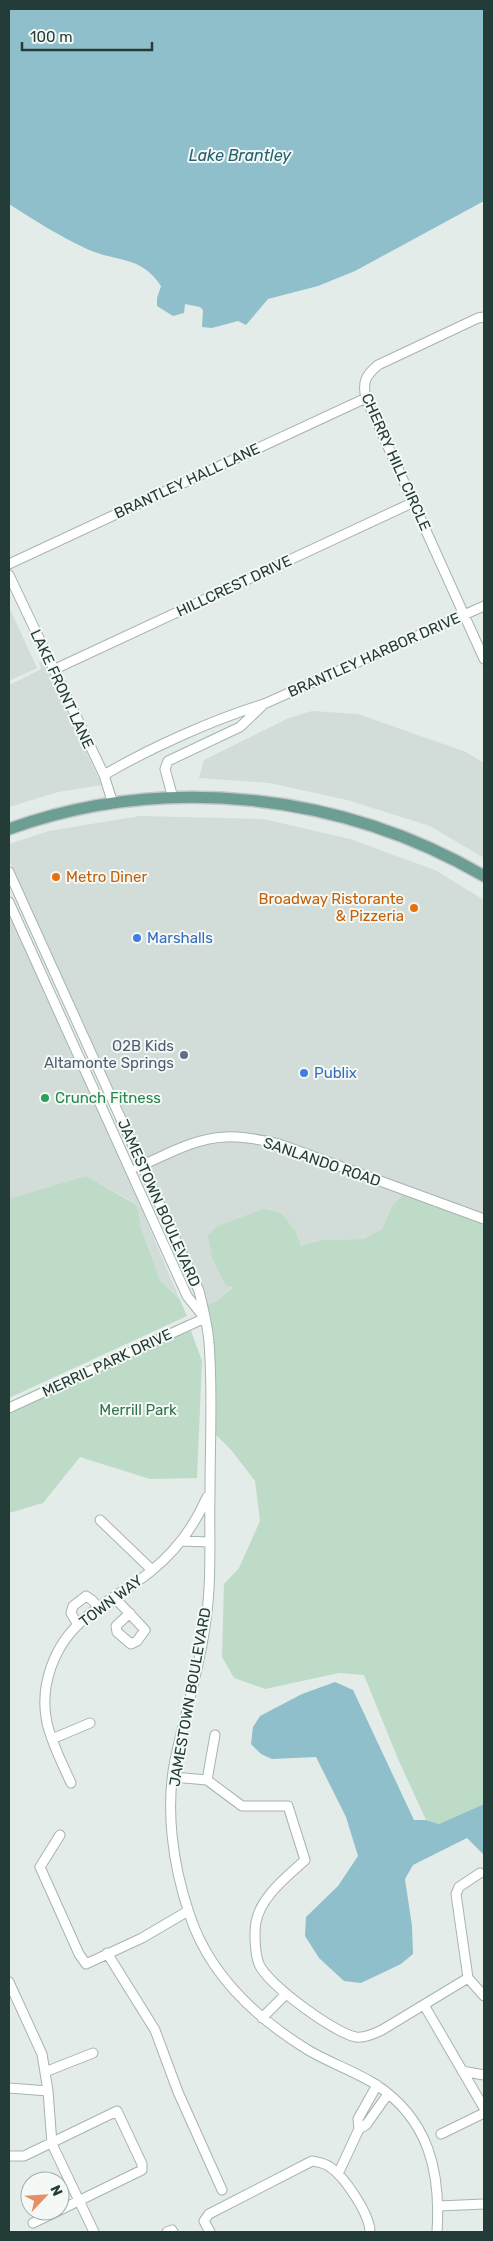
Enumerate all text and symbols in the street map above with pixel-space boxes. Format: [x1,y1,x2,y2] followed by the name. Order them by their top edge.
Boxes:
[22,20,152,52] scale bar
[30,28,72,46] text: 100 m
[189,146,292,165] water label: Lake Brantley
[358,391,434,533] street label: CHERRY HILL CIRCLE
[111,439,263,523] street label: BRANTLEY HALL LANE
[174,551,294,621] street label: HILLCREST DRIVE
[285,609,463,701] street label: BRANTLEY HARBOR DRIVE
[26,627,98,751] street label: LAKE FRONT LANE
[66,868,147,886] place label: Metro Diner
[50,871,62,883] marker: Metro Diner
[258,890,404,925] place label: Broadway Ristorante & Pizzeria
[408,902,420,914] marker: Broadway Ristorante & Pizzeria
[147,929,213,947] place label: Marshalls
[131,932,143,944] marker: Marshalls
[44,1037,174,1072] place label: O2B Kids Altamonte Springs
[178,1049,190,1061] marker: O2B Kids Altamonte Springs
[314,1064,357,1082] place label: Publix
[298,1067,310,1079] marker: Publix
[55,1089,161,1107] place label: Crunch Fitness
[39,1092,51,1104] marker: Crunch Fitness
[114,1116,204,1290] street label: JAMESTOWN BOULEVARD
[261,1133,383,1191] street label: SANLANDO ROAD
[39,1325,175,1401] street label: MERRIL PARK DRIVE
[99,1401,177,1419] park label: Merrill Park
[76,1571,146,1631] street label: TOWN WAY
[165,1606,215,1788] street label: JAMESTOWN BOULEVARD
[20,2171,70,2221] north arrow
[46,2183,66,2199] text: N

